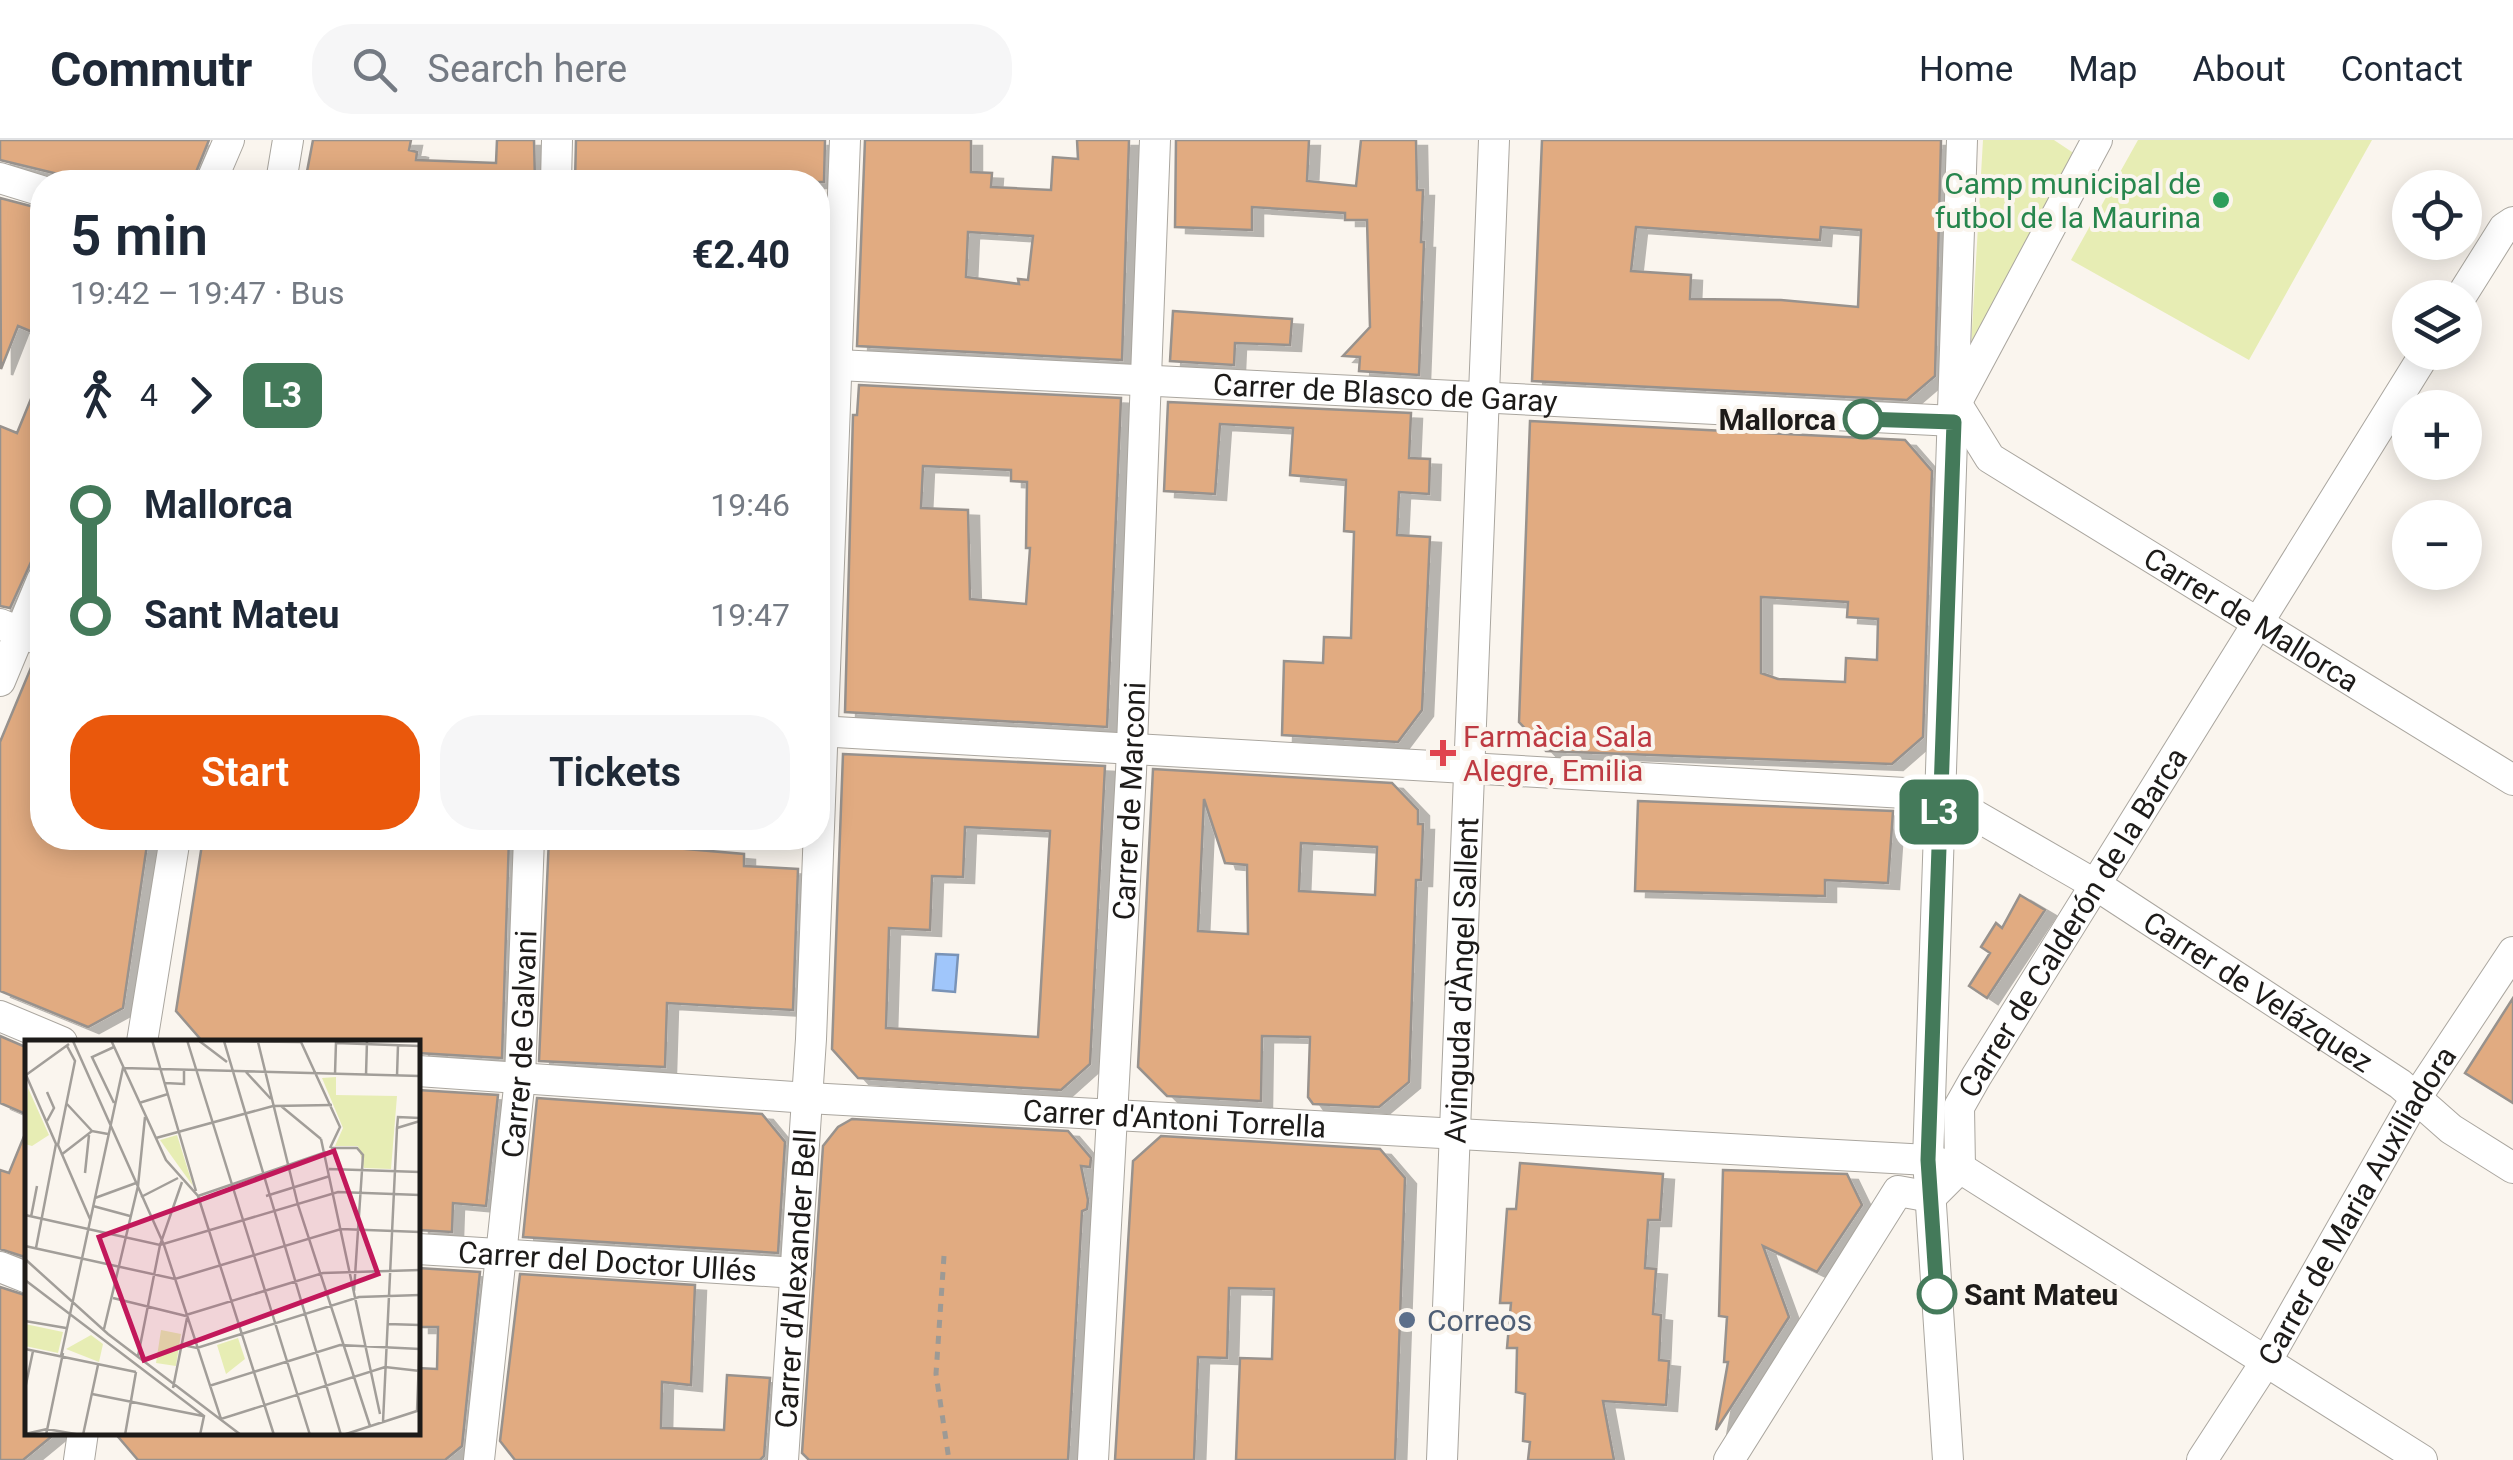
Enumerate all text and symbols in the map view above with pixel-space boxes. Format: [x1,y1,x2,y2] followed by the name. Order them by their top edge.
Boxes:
[312,24,1012,114] search box
[50,41,252,98] text: Commutr
[347,42,402,97] icon: search
[427,47,627,91] text: Search here
[1919,49,2013,90] text: Home
[2068,49,2137,90] text: Map
[2192,49,2286,90] text: About
[2341,49,2463,90] text: Contact
[1935,166,2201,235] place label: Camp municipal de futbol de la Maurina
[2392,170,2482,590] map controls
[2392,170,2482,260] button: locate
[2210,189,2232,211] marker: Camp municipal de futbol de la Maurina
[70,204,208,268] text: 5 min
[692,233,790,277] text: €2.40
[70,274,345,312] text: 19:42 – 19:47 · Bus
[2392,280,2482,370] button: layers
[1212,366,1558,419] street label: Carrer de Blasco de Garay
[70,368,125,423] icon: walk
[173,368,228,423] icon: forward
[263,375,302,416] text: L3
[140,376,158,414] text: 4
[2392,390,2482,480] button: +
[1844,400,1882,438] marker: Mallorca
[1718,402,1836,437] place label: Mallorca
[144,483,293,527] text: Mallorca
[710,486,790,524] text: 19:46
[2392,500,2482,590] button: −
[2138,540,2366,698] street label: Carrer de Mallorca
[144,593,340,637] text: Sant Mateu
[710,596,790,634] text: 19:47
[1105,681,1152,921] street label: Carrer de Marconi
[70,715,420,830] button: Start
[440,715,790,830] button: Tickets
[1463,719,1653,788] place label: Farmàcia Sala Alegre, Emilia
[1951,741,2194,1103] street label: Carrer de Calderón de la Barca
[1432,742,1454,764] marker: Farmàcia Sala Alegre, Emilia
[1894,780,1984,844] line badge: L3
[1919,792,1959,833] text: L3
[1437,817,1485,1144] street label: Avinguda d'Àngel Sallent
[2137,904,2380,1079] street label: Carrer de Velázquez
[494,929,543,1160] street label: Carrer de Galvani
[2251,1039,2463,1371] street label: Carrer de Maria Auxiliadora
[25,1040,420,1435] inset map
[1022,1092,1327,1144] street label: Carrer d'Antoni Torrella
[768,1127,822,1429] street label: Carrer d'Alexander Bell
[457,1234,758,1288] street label: Carrer del Doctor Ullés
[1918,1275,1956,1313] marker: Sant Mateu
[1964,1277,2118,1312] place label: Sant Mateu
[1427,1303,1532,1338] place label: Correos
[1396,1309,1418,1331] marker: Correos

